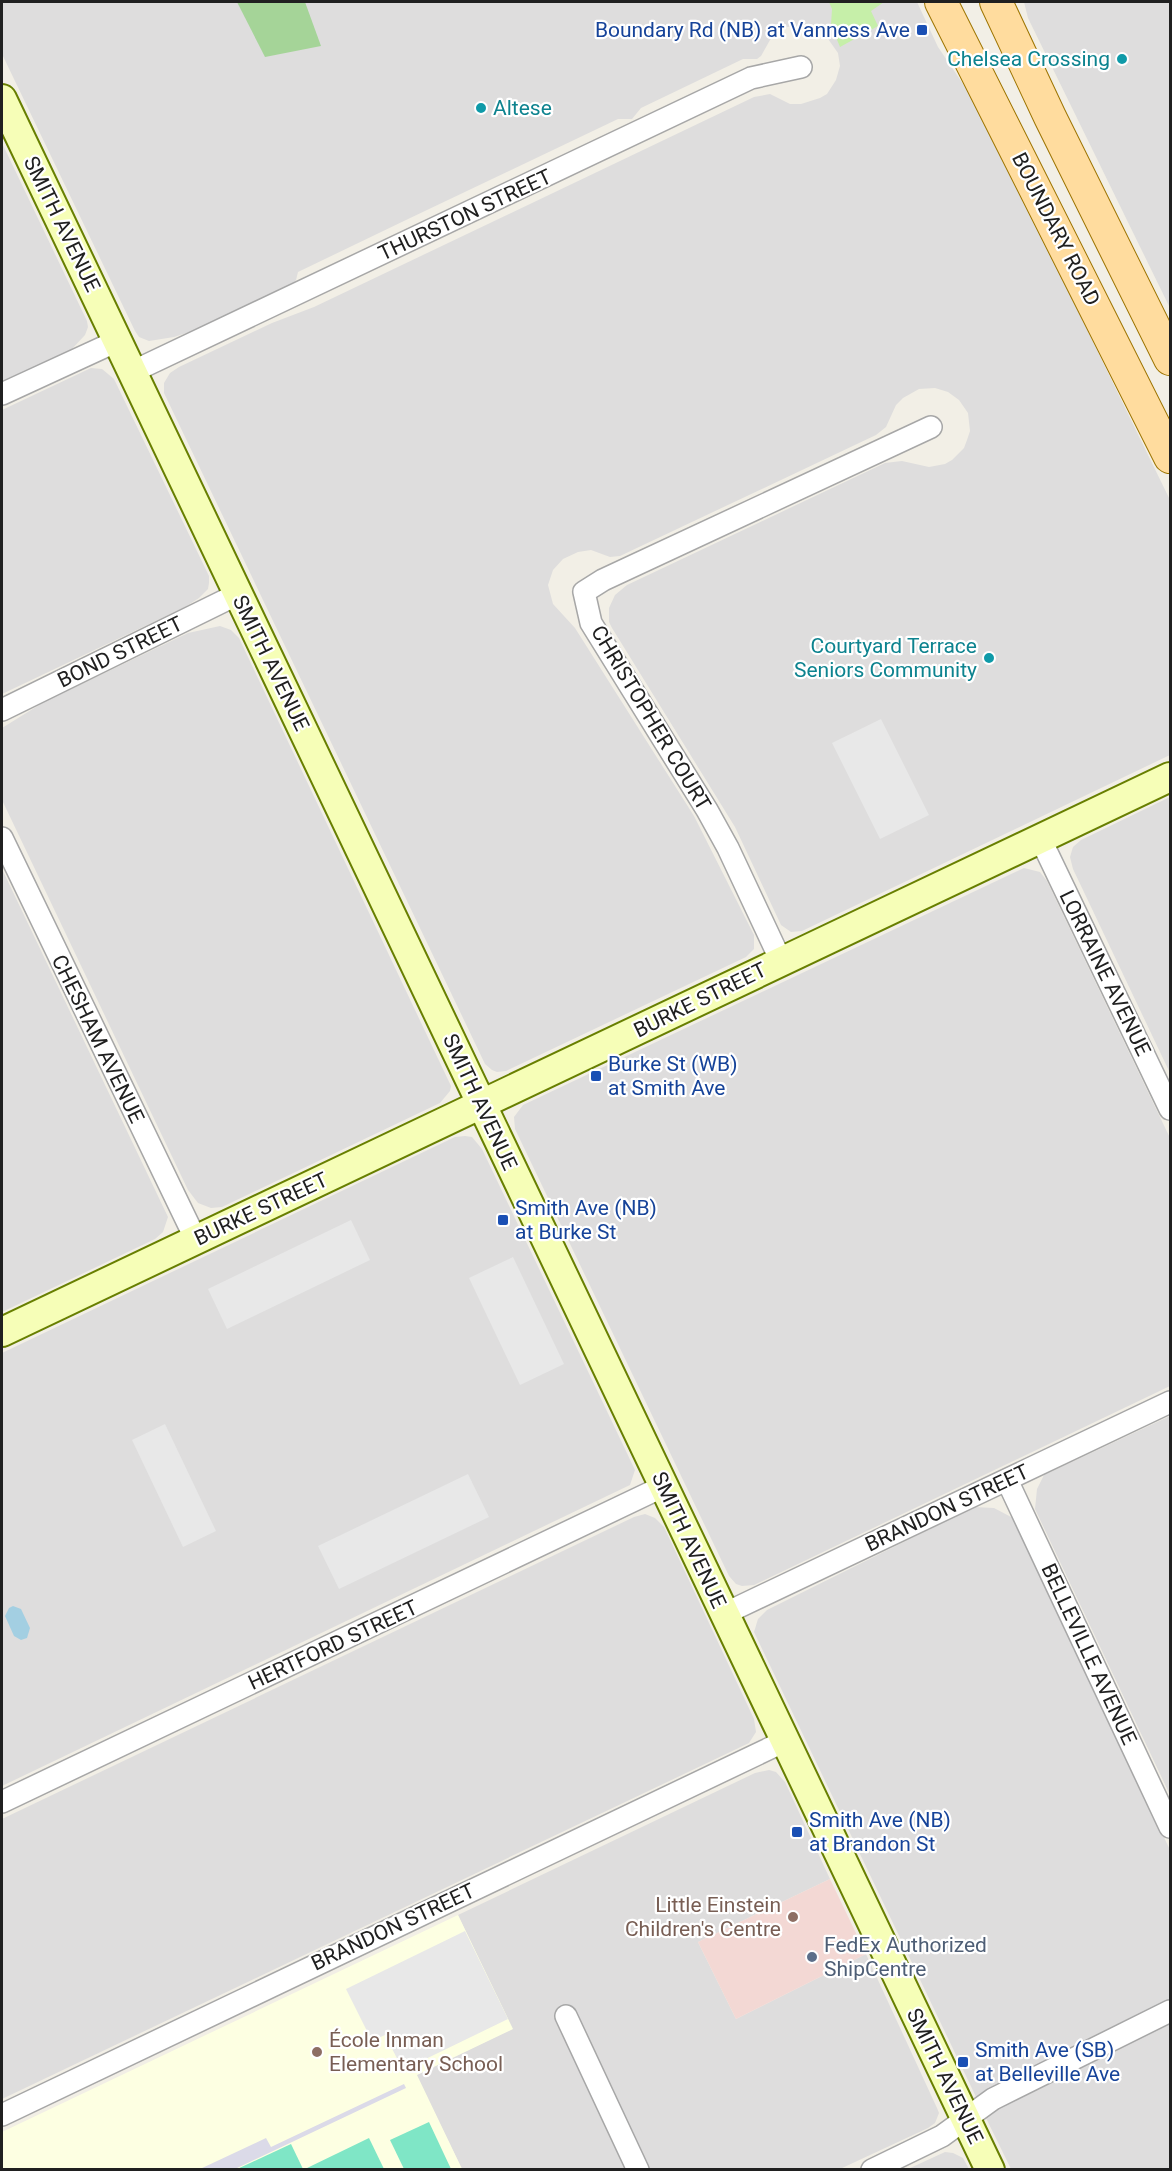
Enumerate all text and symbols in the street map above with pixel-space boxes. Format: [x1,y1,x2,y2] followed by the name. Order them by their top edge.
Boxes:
[595,18,910,42] place label: Boundary Rd (NB) at Vanness Ave
[915,23,929,37] marker: Boundary Rd (NB) at Vanness Ave
[947,47,1110,71] place label: Chelsea Crossing
[1115,52,1129,66] marker: Chelsea Crossing
[493,96,552,120] place label: Altese
[474,101,488,115] marker: Altese
[1007,149,1105,309] street label: BOUNDARY ROAD
[19,152,105,296] street label: SMITH AVENUE
[375,164,556,266] street label: THURSTON STREET
[228,591,314,735] street label: SMITH AVENUE
[54,611,187,693] street label: BOND STREET
[586,621,716,815] street label: CHRISTOPHER COURT
[794,634,977,682] place label: Courtyard Terrace Seniors Community
[982,651,996,665] marker: Courtyard Terrace Seniors Community
[1055,886,1156,1060] street label: LORRAINE AVENUE
[47,951,149,1127] street label: CHESHAM AVENUE
[630,957,771,1042] street label: BURKE STREET
[438,1030,522,1174] street label: SMITH AVENUE
[608,1052,738,1100] place label: Burke St (WB) at Smith Ave
[589,1069,603,1083] marker: Burke St (WB) at Smith Ave
[190,1167,332,1250] street label: BURKE STREET
[515,1196,657,1244] place label: Smith Ave (NB) at Burke St
[496,1213,510,1227] marker: Smith Ave (NB) at Burke St
[861,1459,1033,1556] street label: BRANDON STREET
[647,1468,731,1612] street label: SMITH AVENUE
[1036,1560,1142,1748] street label: BELLEVILLE AVENUE
[244,1595,422,1695] street label: HERTFORD STREET
[809,1808,951,1856] place label: Smith Ave (NB) at Brandon St
[790,1825,804,1839] marker: Smith Ave (NB) at Brandon St
[307,1878,479,1975] street label: BRANDON STREET
[625,1893,781,1941] place label: Little Einstein Children's Centre
[786,1910,800,1924] marker: Little Einstein Children's Centre
[824,1933,987,1981] place label: FedEx Authorized ShipCentre
[805,1950,819,1964] marker: FedEx Authorized ShipCentre
[902,2004,988,2148] street label: SMITH AVENUE
[329,2028,503,2076] place label: École Inman Elementary School
[975,2038,1120,2086] place label: Smith Ave (SB) at Belleville Ave
[310,2045,324,2059] marker: École Inman Elementary School
[956,2055,970,2069] marker: Smith Ave (SB) at Belleville Ave

